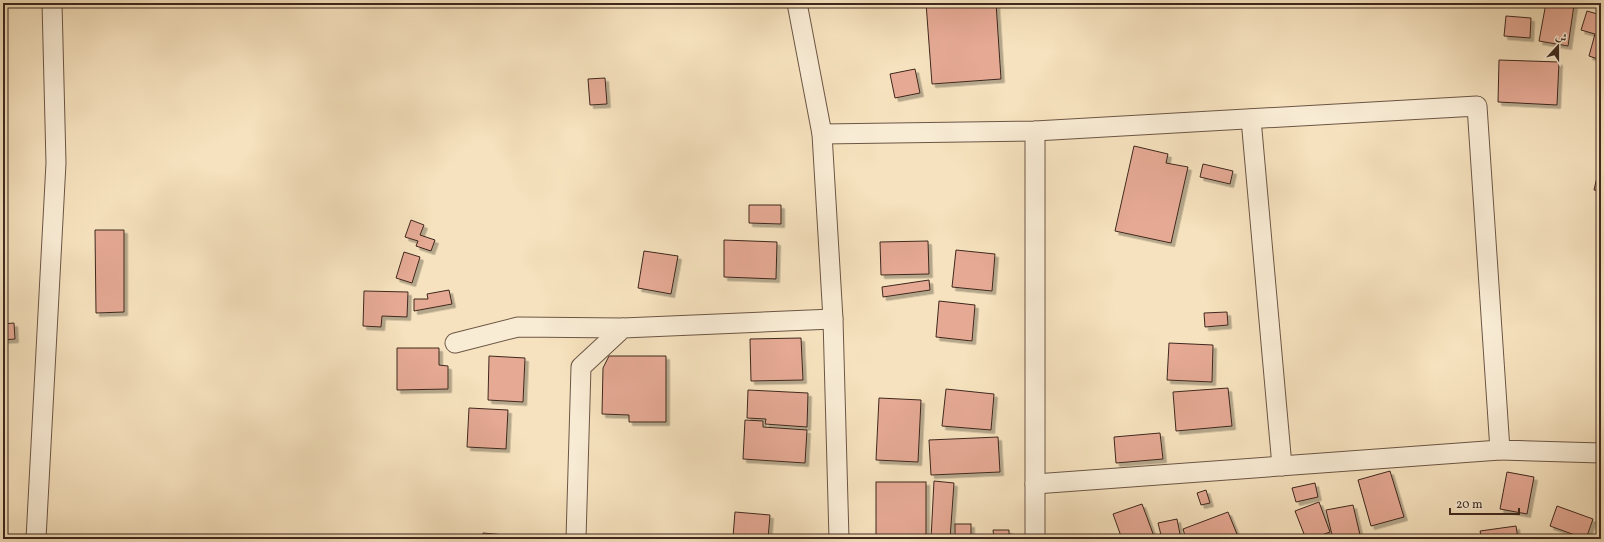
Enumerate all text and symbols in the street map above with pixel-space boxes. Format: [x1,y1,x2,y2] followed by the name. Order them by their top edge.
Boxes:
[1538,26,1578,66] north arrow
[1553,29,1569,47] text: ش
[1450,490,1519,516] scale bar
[1456,497,1483,513] text: 20 m

